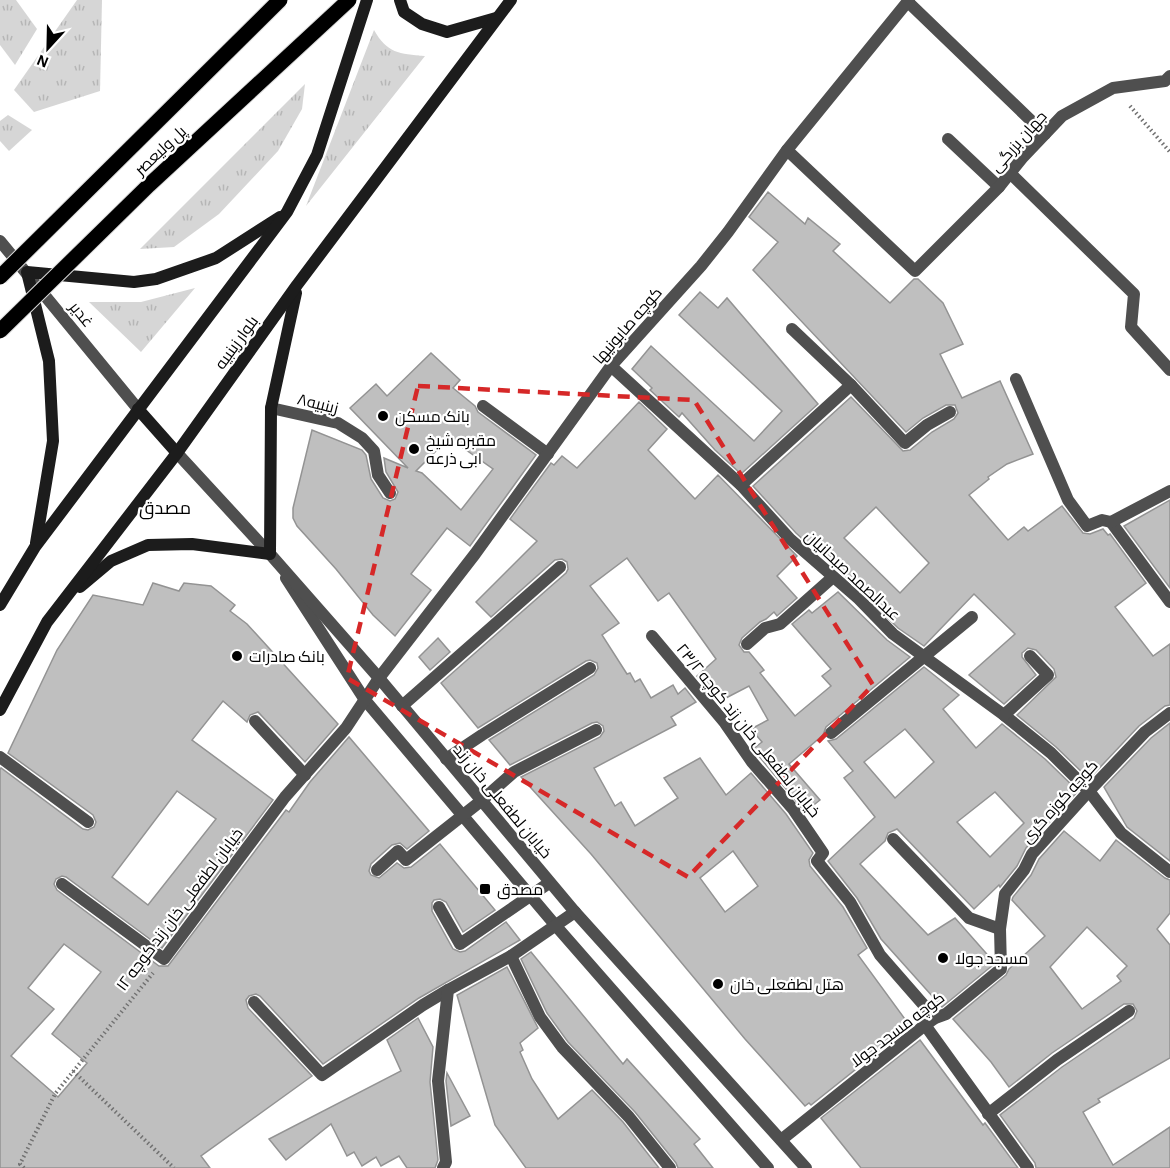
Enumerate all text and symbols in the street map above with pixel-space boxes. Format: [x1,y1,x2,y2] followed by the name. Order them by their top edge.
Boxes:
[18,18,78,78] north arrow
[35,51,51,70] text: N
[987,108,1051,176] street label: جهان بزرگی
[131,123,192,181] street label: پل ولیعصر
[590,284,667,369] street label: کوچه صابونیها
[65,298,96,331] street label: غدیر
[212,313,262,373] street label: بلوار زینبیه
[295,391,340,418] street label: زینبیه۸
[376,409,390,423] marker: بانک مسکن
[395,409,470,427] place label: بانک مسکن
[426,432,496,469] place label: مقبره شیخ ابی ذرعه
[407,442,421,456] marker: مقبره شیخ ابی ذرعه
[139,500,191,520] district label: مصدق
[800,528,903,625] street label: عبدالصمد صبحانیان
[671,641,823,822] street label: خیابان لطفعلی خان زند کوچه ۲۳/۲
[230,649,244,663] marker: بانک صادرات
[249,649,325,666] place label: بانک صادرات
[449,742,554,863] street label: خیابان لطفعلی خان زند
[1019,757,1103,848] street label: کوچه کوزه گری
[114,825,248,996] street label: خیابان لطفعلی خان زند کوچه ۱۲
[478,882,492,896] marker: مصدق
[497,882,543,900] place label: مصدق
[936,951,950,965] marker: مسجد جولا
[955,951,1028,968] place label: مسجد جولا
[711,977,725,991] marker: هتل لطفعلی خان
[730,977,844,995] place label: هتل لطفعلی خان
[848,989,949,1073] street label: کوچه مسجد جولا

